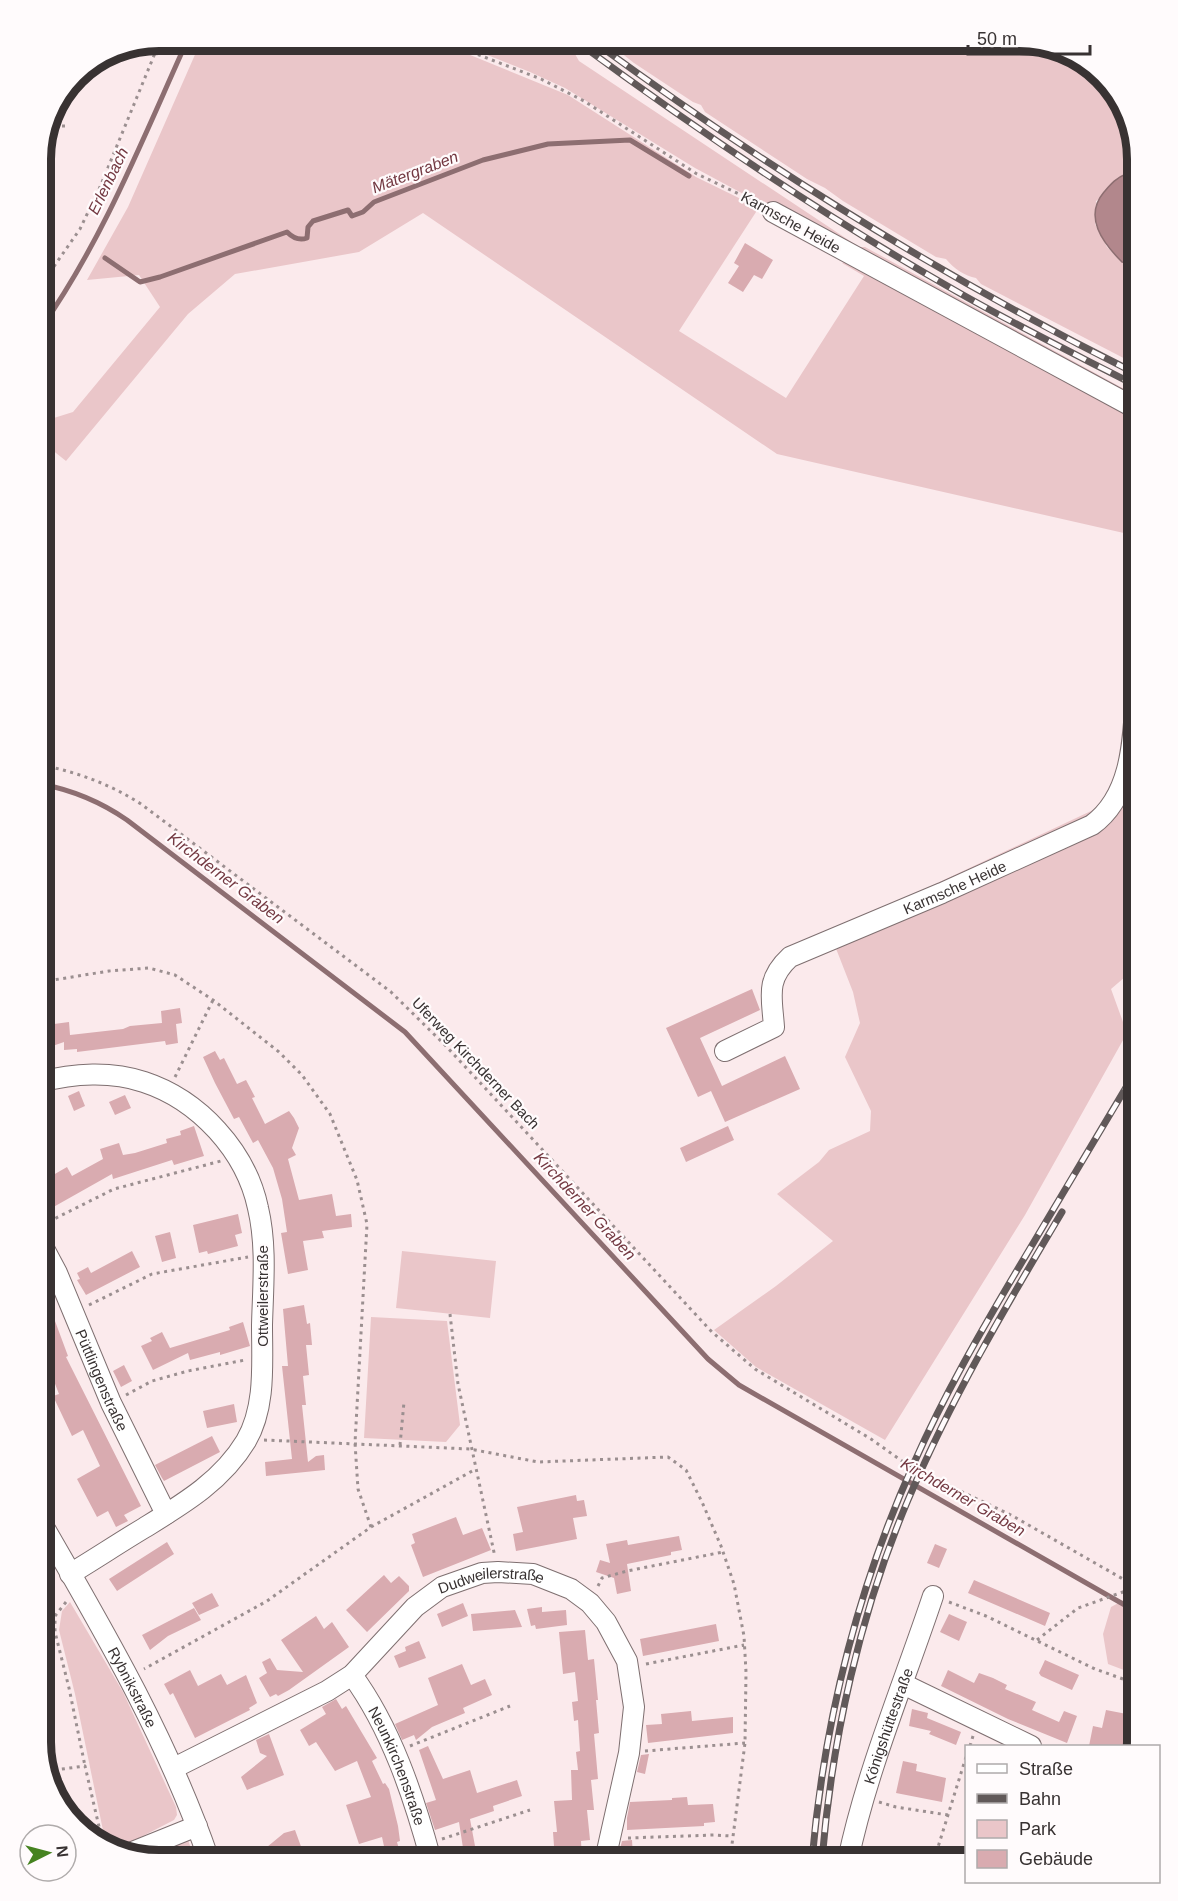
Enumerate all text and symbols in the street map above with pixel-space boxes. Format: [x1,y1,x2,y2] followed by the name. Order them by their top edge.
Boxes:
[968,18,1090,56] scale bar
[977,29,1017,49] text: 50 m
[85,145,131,217] water label: Erlenbach
[370,148,460,196] water label: Mätergraben
[738,188,844,256] street label: Karmsche Heide
[165,829,287,927] water label: Kirchderner Graben
[900,857,1009,917] street label: Karmsche Heide
[409,994,543,1132] street label: Uferweg Kirchderner Bach
[531,1149,639,1263] water label: Kirchderner Graben
[254,1245,271,1347] street label: Ottweilerstraße
[73,1326,132,1434] street label: Püttlingenstraße
[898,1455,1028,1540] water label: Kirchderner Graben
[436,1563,547,1596] street label: Dudweilerstraße
[105,1644,161,1730] street label: Rybnikstraße
[860,1665,916,1786] street label: Königshüttestraße
[366,1703,429,1827] street label: Neunkirchenstraße
[965,1745,1160,1883] legend
[1019,1759,1073,1779] text: Straße
[1019,1789,1061,1809] text: Bahn
[1019,1819,1057,1839] text: Park
[18,1823,78,1883] north arrow
[53,1845,71,1858] text: N
[1019,1849,1093,1869] text: Gebäude

